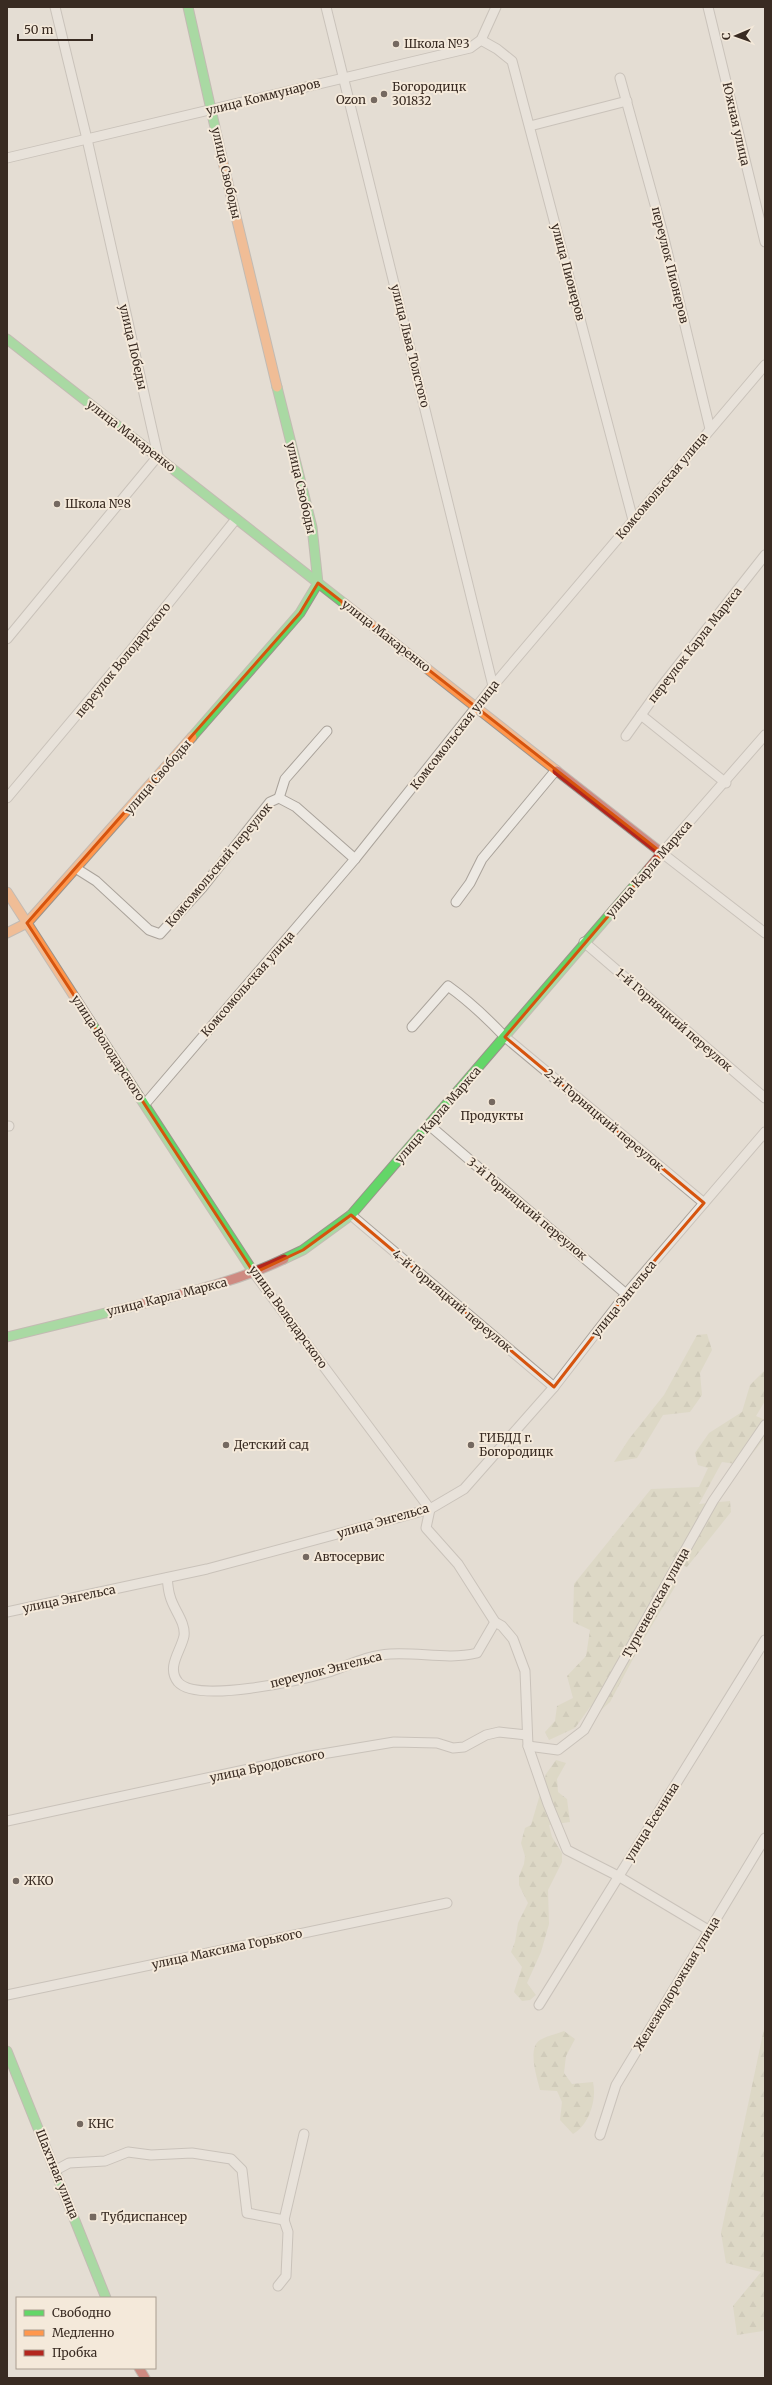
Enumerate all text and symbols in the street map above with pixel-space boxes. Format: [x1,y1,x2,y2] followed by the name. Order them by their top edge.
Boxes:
[18,16,92,42] scale bar
[716,16,756,56] north arrow
[24,22,53,37] text: 50 m
[719,32,733,40] text: С
[404,36,470,51] place label: Школа №3
[391,39,401,49] marker: Школа №3
[204,75,321,118] street label: улица Коммунаров
[392,79,467,108] place label: Богородицк 301832
[720,81,754,168] street label: Южная улица
[379,89,389,99] marker: Богородицк 301832
[336,92,366,107] place label: Ozon
[369,95,379,105] marker: Ozon
[209,126,244,220] street label: улица Свободы
[649,205,692,325] street label: переулок Пионеров
[548,222,589,322] street label: улица Пионеров
[388,283,433,409] street label: улица Льва Толстого
[116,303,151,391] street label: улица Победы
[84,396,179,475] street label: улица Макаренко
[612,429,711,542] street label: Комсомольская улица
[284,441,319,535] street label: улица Свободы
[65,496,131,511] place label: Школа №8
[52,499,62,509] marker: Школа №8
[645,583,745,706] street label: переулок Карла Маркса
[339,596,434,675] street label: улица Макаренко
[72,599,174,720] street label: переулок Володарского
[407,676,502,792] street label: Комсомольская улица
[121,736,194,817] street label: улица Свободы
[162,799,275,930] street label: Комсомольский переулок
[602,817,695,920] street label: улица Карла Маркса
[198,927,298,1040] street label: Комсомольская улица
[613,965,736,1075] street label: 1-й Горняцкий переулок
[68,992,148,1104] street label: улица Володарского
[391,1063,484,1166] street label: улица Карла Маркса
[542,1065,667,1174] street label: 2-й Горняцкий переулок
[487,1097,497,1107] marker: Продукты
[460,1108,524,1123] place label: Продукты
[464,1154,591,1263] street label: 3-й Горняцкий переулок
[389,1246,516,1356] street label: 4-й Горняцкий переулок
[588,1257,660,1340] street label: улица Энгельса
[246,1262,331,1371] street label: улица Володарского
[105,1274,229,1319] street label: улица Карла Маркса
[479,1430,554,1459] place label: ГИБДД г. Богородицк
[234,1437,309,1452] place label: Детский сад
[221,1440,231,1450] marker: Детский сад
[466,1440,476,1450] marker: ГИБДД г. Богородицк
[335,1500,431,1541] street label: улица Энгельса
[619,1544,692,1661] street label: Тургеневская улица
[313,1549,385,1564] place label: Автосервис
[301,1552,311,1562] marker: Автосервис
[21,1581,117,1616] street label: улица Энгельса
[269,1648,384,1691] street label: переулок Энгельса
[208,1746,326,1785] street label: улица Бродовского
[621,1779,682,1864] street label: улица Есенина
[24,1873,54,1888] place label: ЖКО
[11,1876,21,1886] marker: ЖКО
[630,1913,723,2054] street label: Железнодорожная улица
[150,1925,304,1972] street label: улица Максима Горького
[88,2116,114,2131] place label: КНС
[75,2119,85,2129] marker: КНС
[33,2127,83,2221] street label: Шахтная улица
[101,2209,187,2224] place label: Тубдиспансер
[88,2212,98,2222] marker: Тубдиспансер
[16,2297,156,2369] legend
[52,2305,111,2320] text: Свободно
[52,2325,114,2340] text: Медленно
[52,2345,98,2360] text: Пробка

